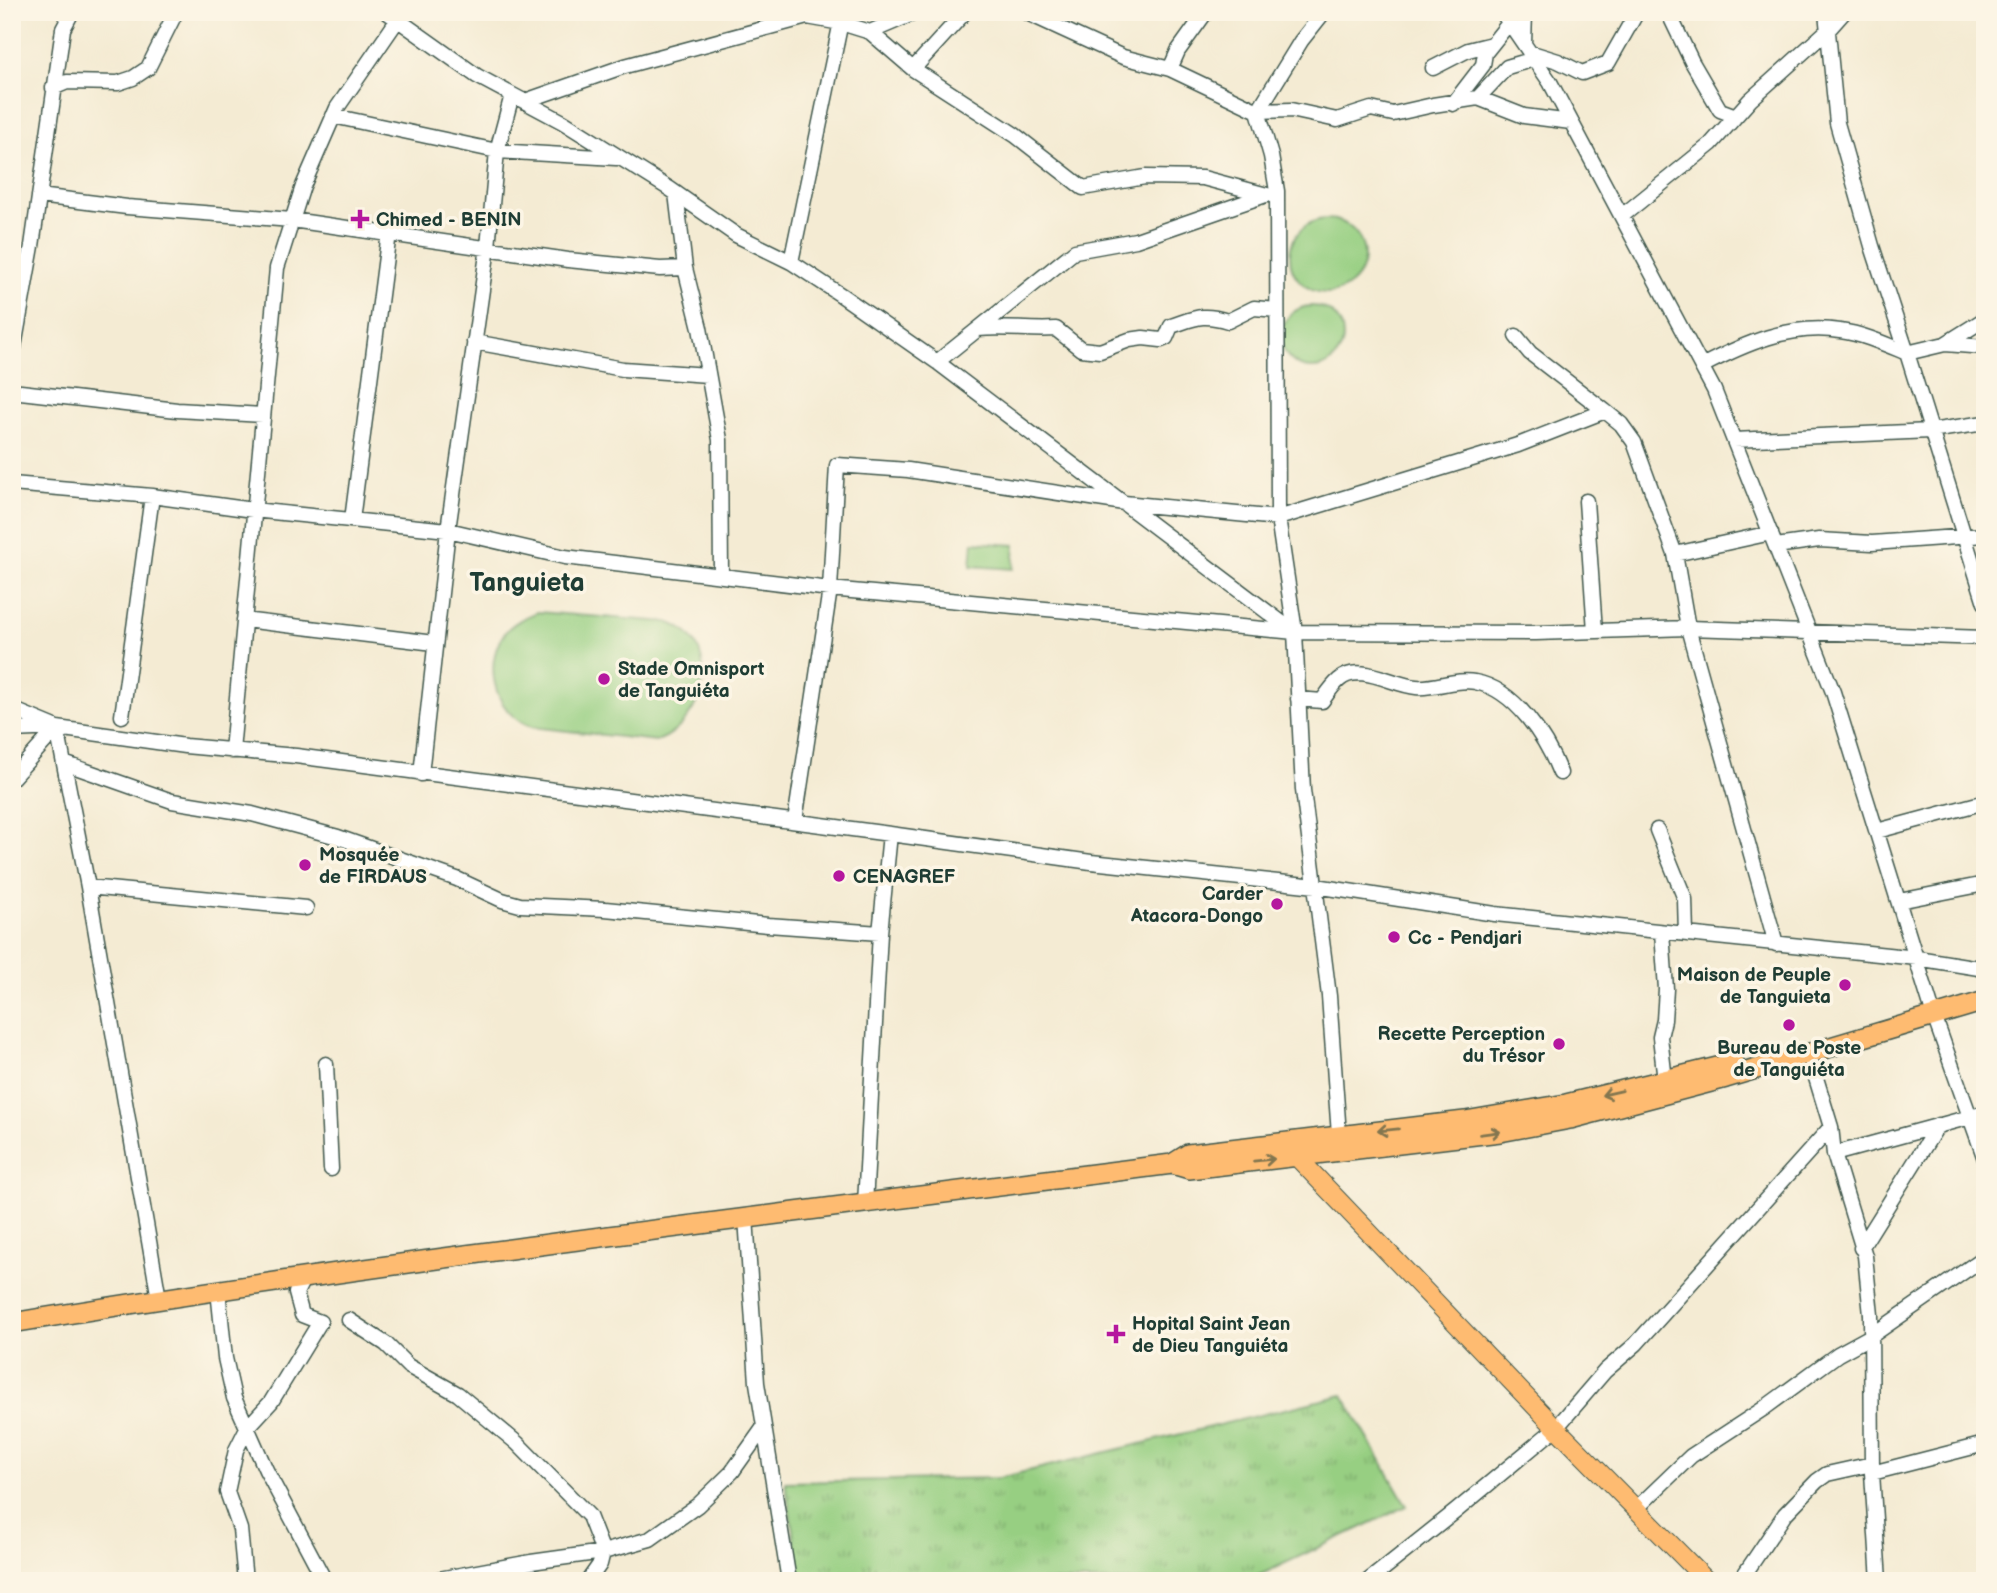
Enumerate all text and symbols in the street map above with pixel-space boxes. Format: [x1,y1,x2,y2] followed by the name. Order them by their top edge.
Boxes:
[350,209,370,229] marker: Chimed - BENIN
[376,209,522,232] place label: Chimed - BENIN
[469,568,585,599] district label: Tanguieta
[618,658,765,703] place label: Stade Omnisport de Tanguiéta
[596,671,612,687] marker: Stade Omnisport de Tanguiéta
[319,844,427,889] place label: Mosquée de FIRDAUS
[297,857,313,873] marker: Mosquée de FIRDAUS
[853,866,956,889] place label: CENAGREF
[831,868,847,884] marker: CENAGREF
[1130,883,1263,928] place label: Carder Atacora-Dongo
[1269,896,1285,912] marker: Carder Atacora-Dongo
[1408,927,1522,950] place label: Cc - Pendjari
[1386,929,1402,945] marker: Cc - Pendjari
[1677,964,1831,1009] place label: Maison de Peuple de Tanguieta
[1837,977,1853,993] marker: Maison de Peuple de Tanguieta
[1781,1017,1797,1033] marker: Bureau de Poste de Tanguiéta
[1378,1023,1545,1068] place label: Recette Perception du Trésor
[1551,1036,1567,1052] marker: Recette Perception du Trésor
[1717,1037,1861,1082] place label: Bureau de Poste de Tanguiéta
[1601,1087,1624,1100] one-way arrow
[1377,1123,1400,1136] one-way arrow
[1478,1127,1500,1140] one-way arrow
[1252,1153,1275,1166] one-way arrow
[1132,1313,1290,1358] place label: Hopital Saint Jean de Dieu Tanguiéta
[1106,1324,1126,1344] marker: Hopital Saint Jean de Dieu Tanguiéta

